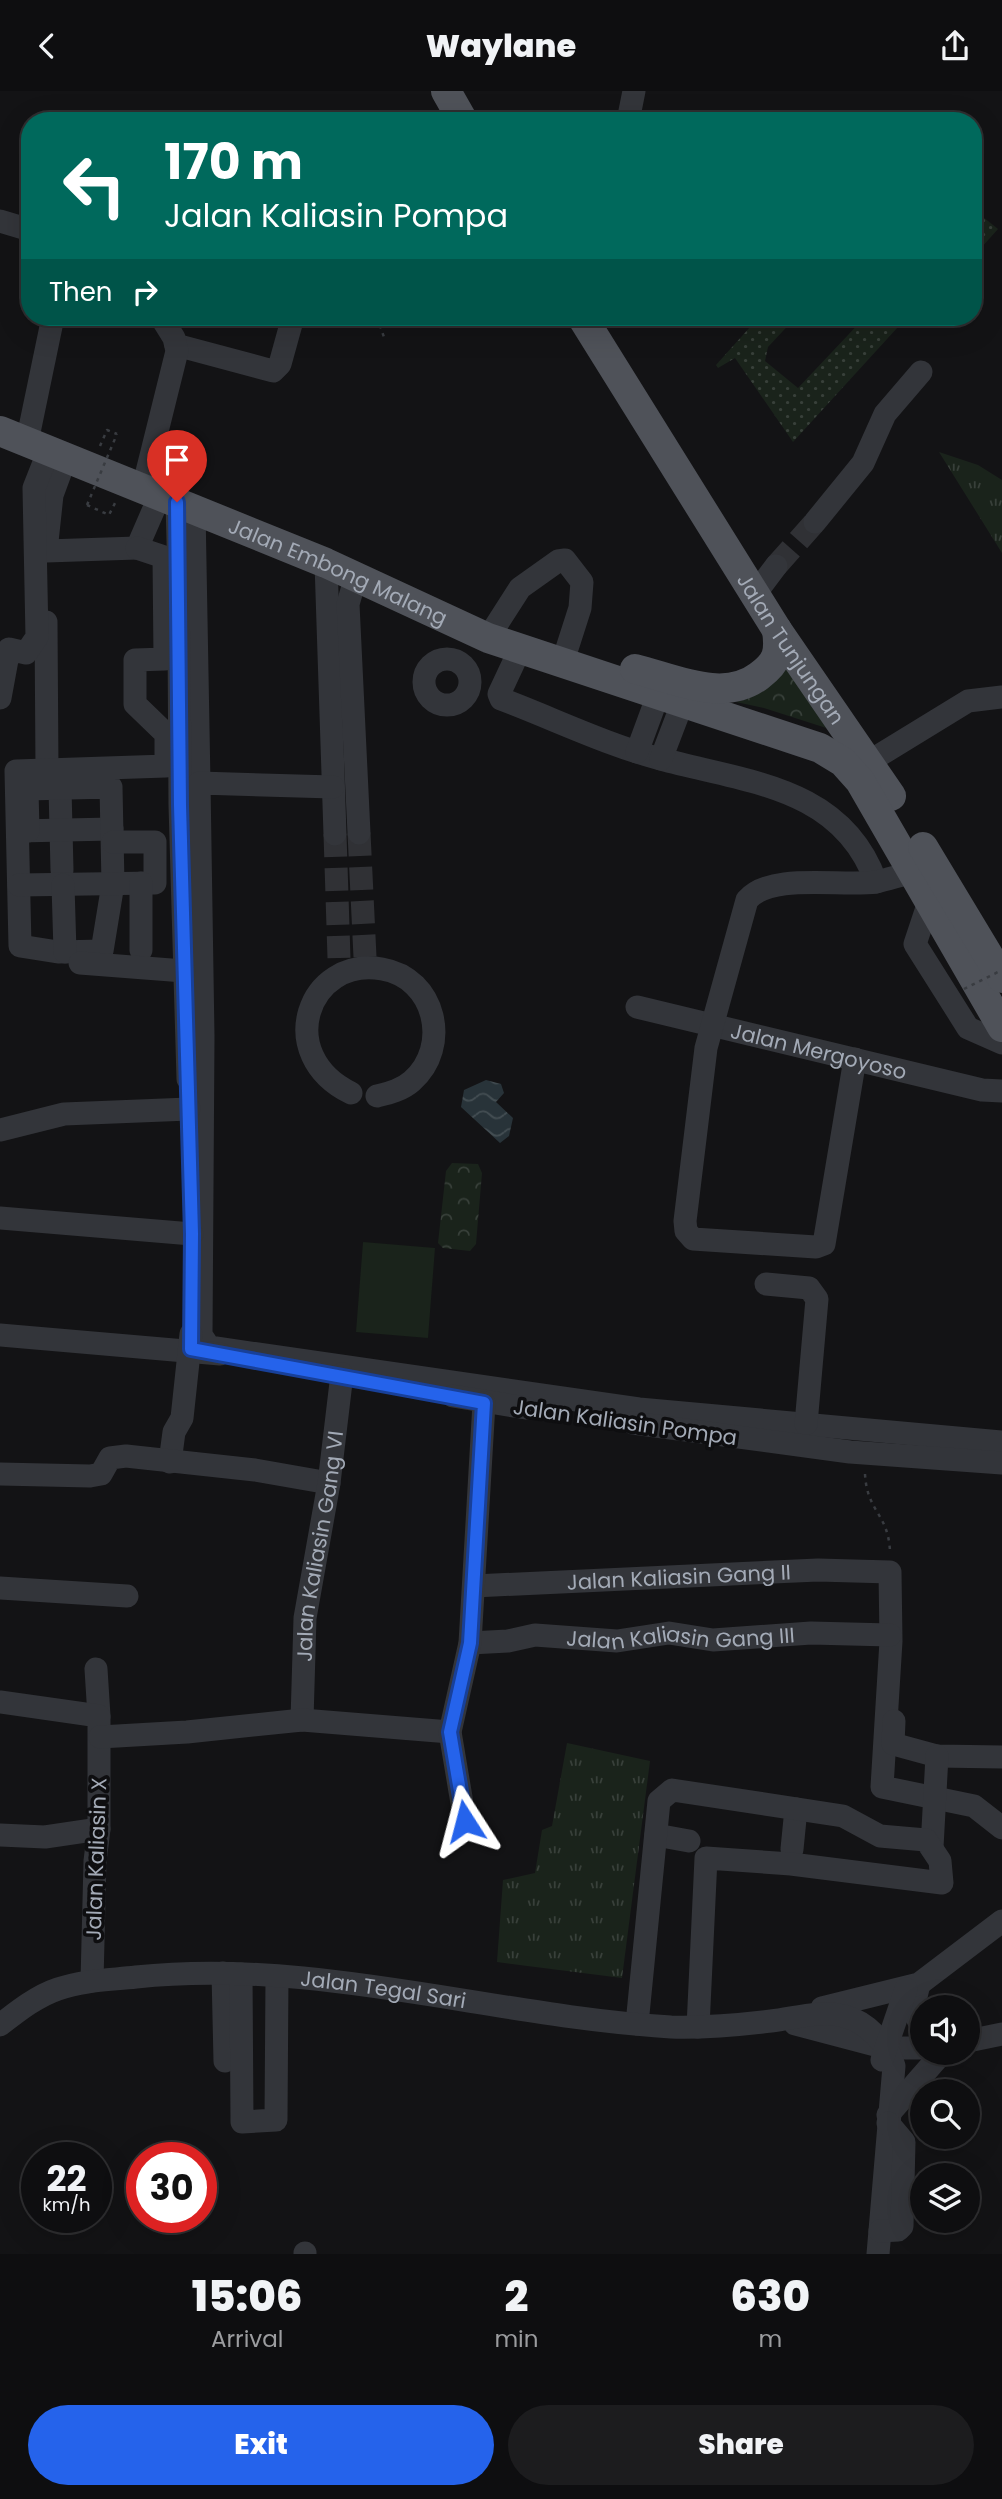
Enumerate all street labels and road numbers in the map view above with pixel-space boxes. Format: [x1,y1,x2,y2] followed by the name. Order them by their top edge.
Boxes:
[224,511,452,632] street label: Jalan Embong Malang
[730,567,852,730] street label: Jalan Tunjungan
[728,1016,910,1086] street label: Jalan Mergoyoso
[511,1392,739,1452] street label: Jalan Kaliasin Pompa
[289,1429,350,1662] street label: Jalan Kaliasin Gang VI
[566,1557,792,1596] street label: Jalan Kaliasin Gang II
[565,1618,796,1656] street label: Jalan Kaliasin Gang III
[79,1777,113,1941] street label: Jalan Kaliasin X
[299,1963,468,2015] street label: Jalan Tegal Sari

